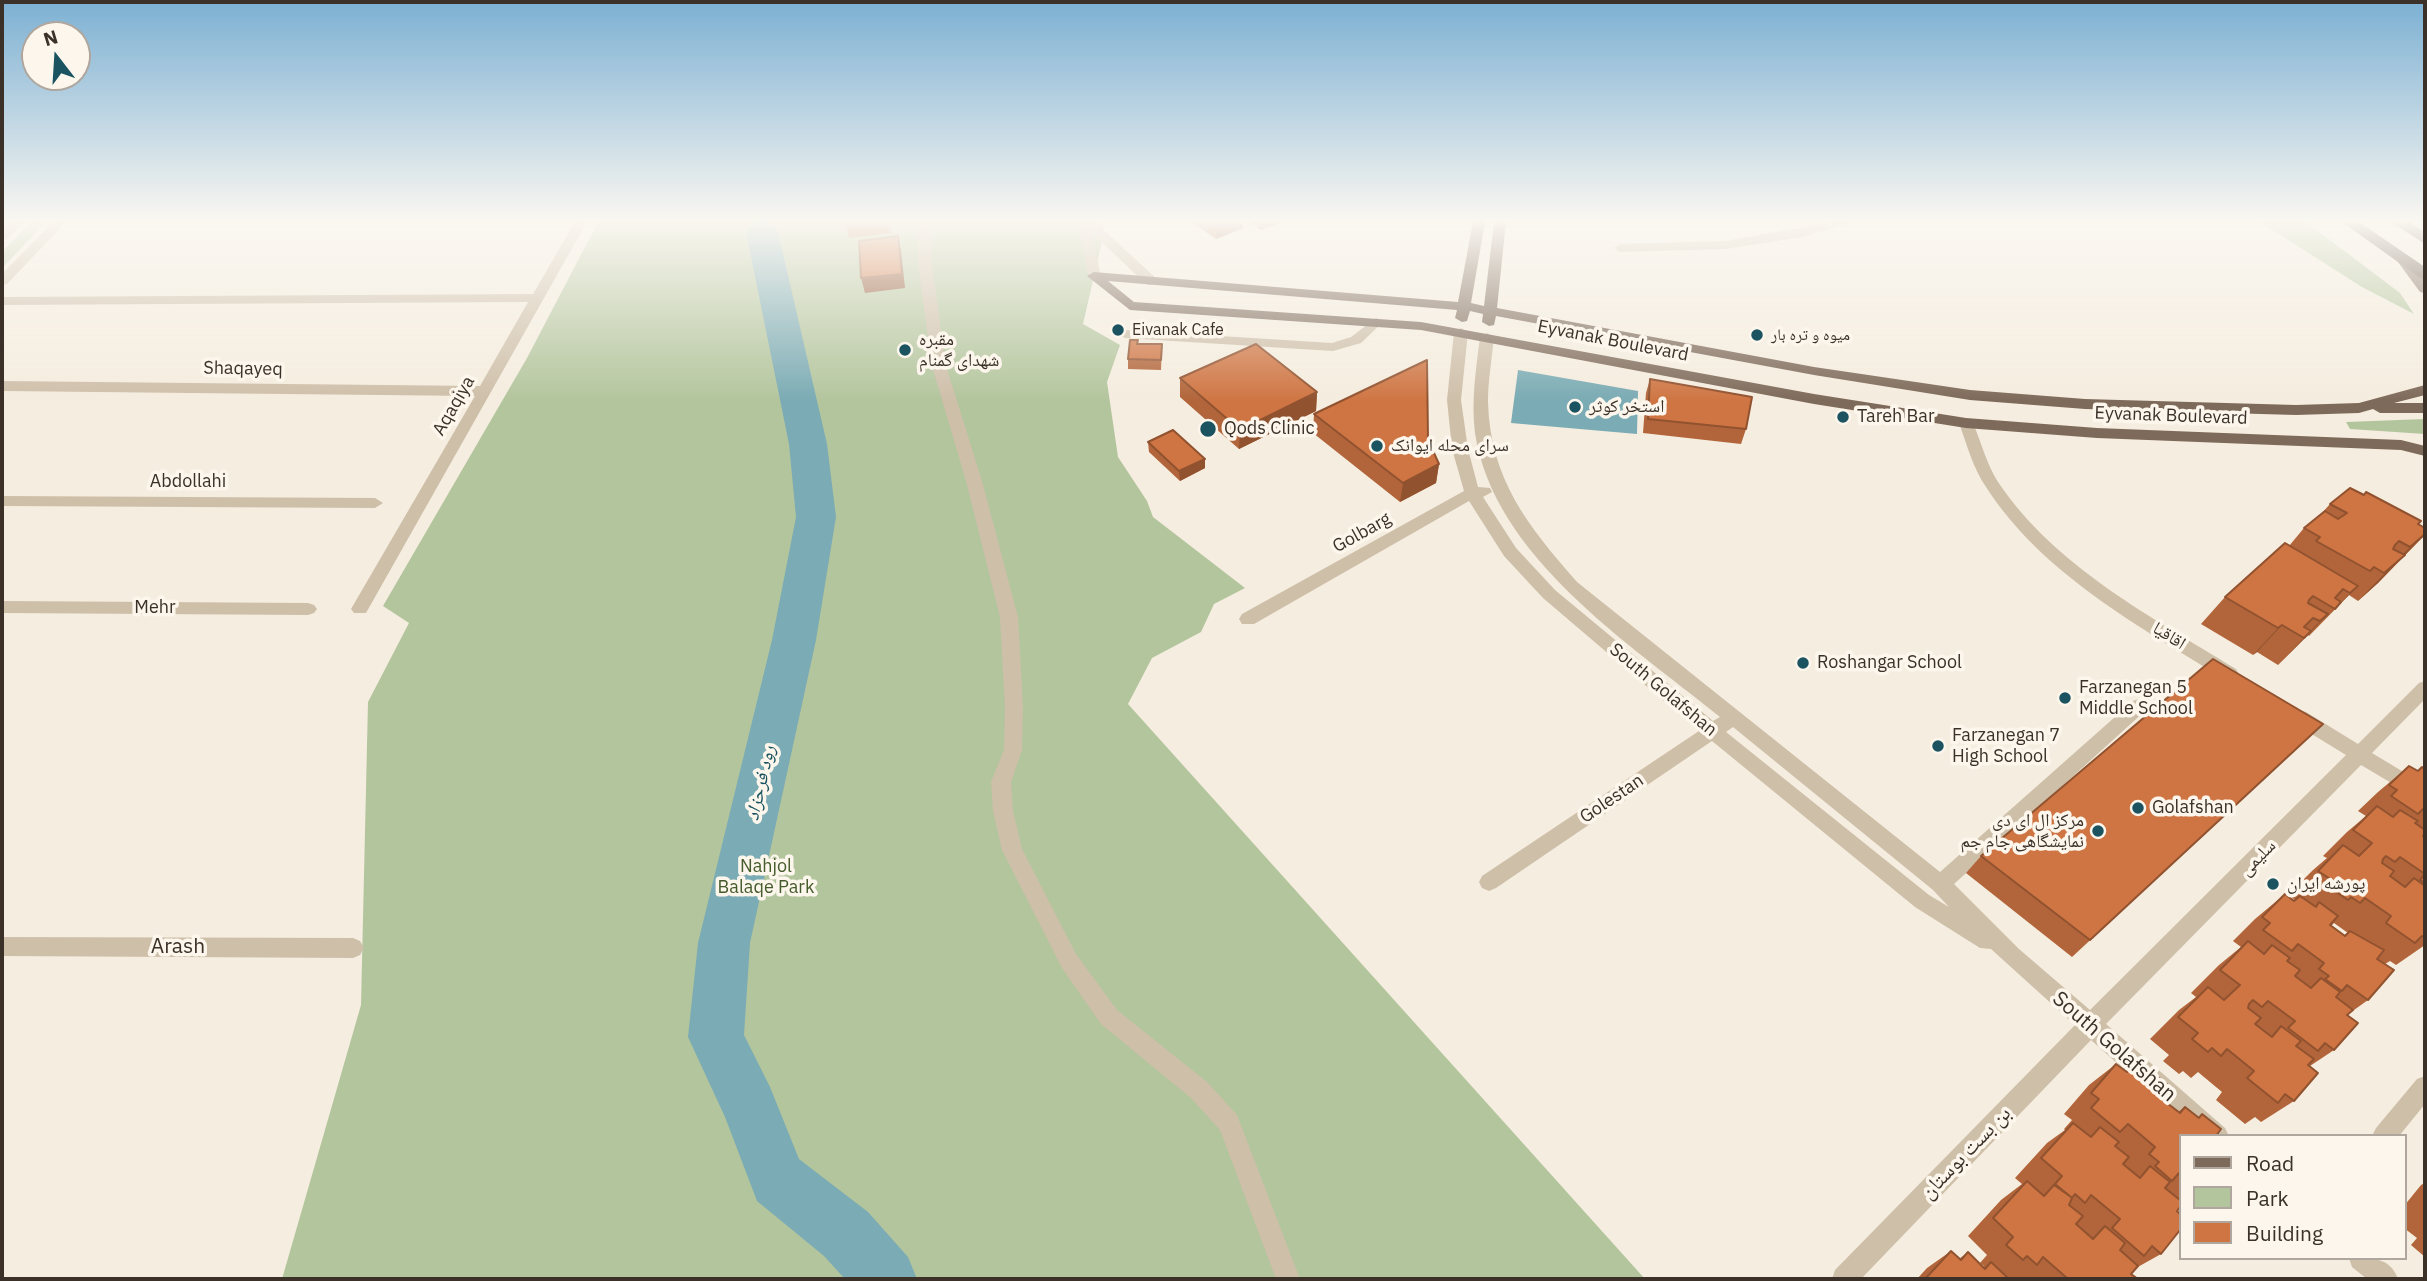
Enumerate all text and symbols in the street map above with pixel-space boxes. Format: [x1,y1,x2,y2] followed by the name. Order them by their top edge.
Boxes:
[21,21,91,91] north arrow
[40,24,61,51] text: N
[1536,316,1690,366] street label: Eyvanak Boulevard
[1132,320,1224,340] place label: Eivanak Cafe
[1110,322,1126,338] marker: Eivanak Cafe
[1771,325,1850,345] place label: میوه و تره بار
[1749,327,1765,343] marker: میوه و تره بار
[919,329,999,372] place label: مقبره شهدای گمنام
[897,342,913,358] marker: مقبره شهدای گمنام
[203,358,283,380] street label: Shaqayeq
[428,373,480,439] street label: Aqaqiya
[1589,396,1664,418] place label: استخر کوثر
[1567,399,1583,415] marker: استخر کوثر
[2094,403,2248,429] street label: Eyvanak Boulevard
[1857,406,1934,428] place label: Tareh Bar
[1835,409,1851,425] marker: Tareh Bar
[1224,418,1315,440] place label: Qods Clinic
[1198,419,1218,439] marker: Qods Clinic
[1391,435,1509,457] place label: سرای محله ایوانک
[1369,438,1385,454] marker: سرای محله ایوانک
[150,471,226,493] street label: Abdollahi
[1329,508,1395,558] street label: Golbarg
[134,597,176,619] street label: Mehr
[2148,618,2190,654] street label: اقاقیا
[1605,639,1721,741] street label: South Golafshan
[1817,652,1962,674] place label: Roshangar School
[1795,655,1811,671] marker: Roshangar School
[2079,677,2193,720] place label: Farzanegan 5 Middle School
[2057,690,2073,706] marker: Farzanegan 5 Middle School
[1952,725,2060,768] place label: Farzanegan 7 High School
[1930,738,1946,754] marker: Farzanegan 7 High School
[741,743,781,823] water label: رود فرحزاد
[1576,770,1648,828] street label: Golestan
[2152,797,2234,819] place label: Golafshan
[2130,800,2146,816] marker: Golafshan
[1960,810,2084,852] place label: مرکز ال ای دی نمایشگاهی جام جم
[2090,823,2106,839] marker: مرکز ال ای دی نمایشگاهی جام جم
[2235,835,2281,881] street label: سلیمی
[718,856,814,898] park label: Nahjol Balaqe Park
[2287,873,2365,895] place label: پورشه ایران
[2265,876,2281,892] marker: پورشه ایران
[151,934,205,960] street label: Arash
[2047,986,2181,1108] street label: South Golafshan
[1915,1101,2017,1205] street label: بن بست بوستان
[2178,1134,2406,1260] legend
[2246,1149,2294,1177] text: Road
[2246,1184,2289,1212] text: Park
[2246,1219,2323,1247] text: Building

